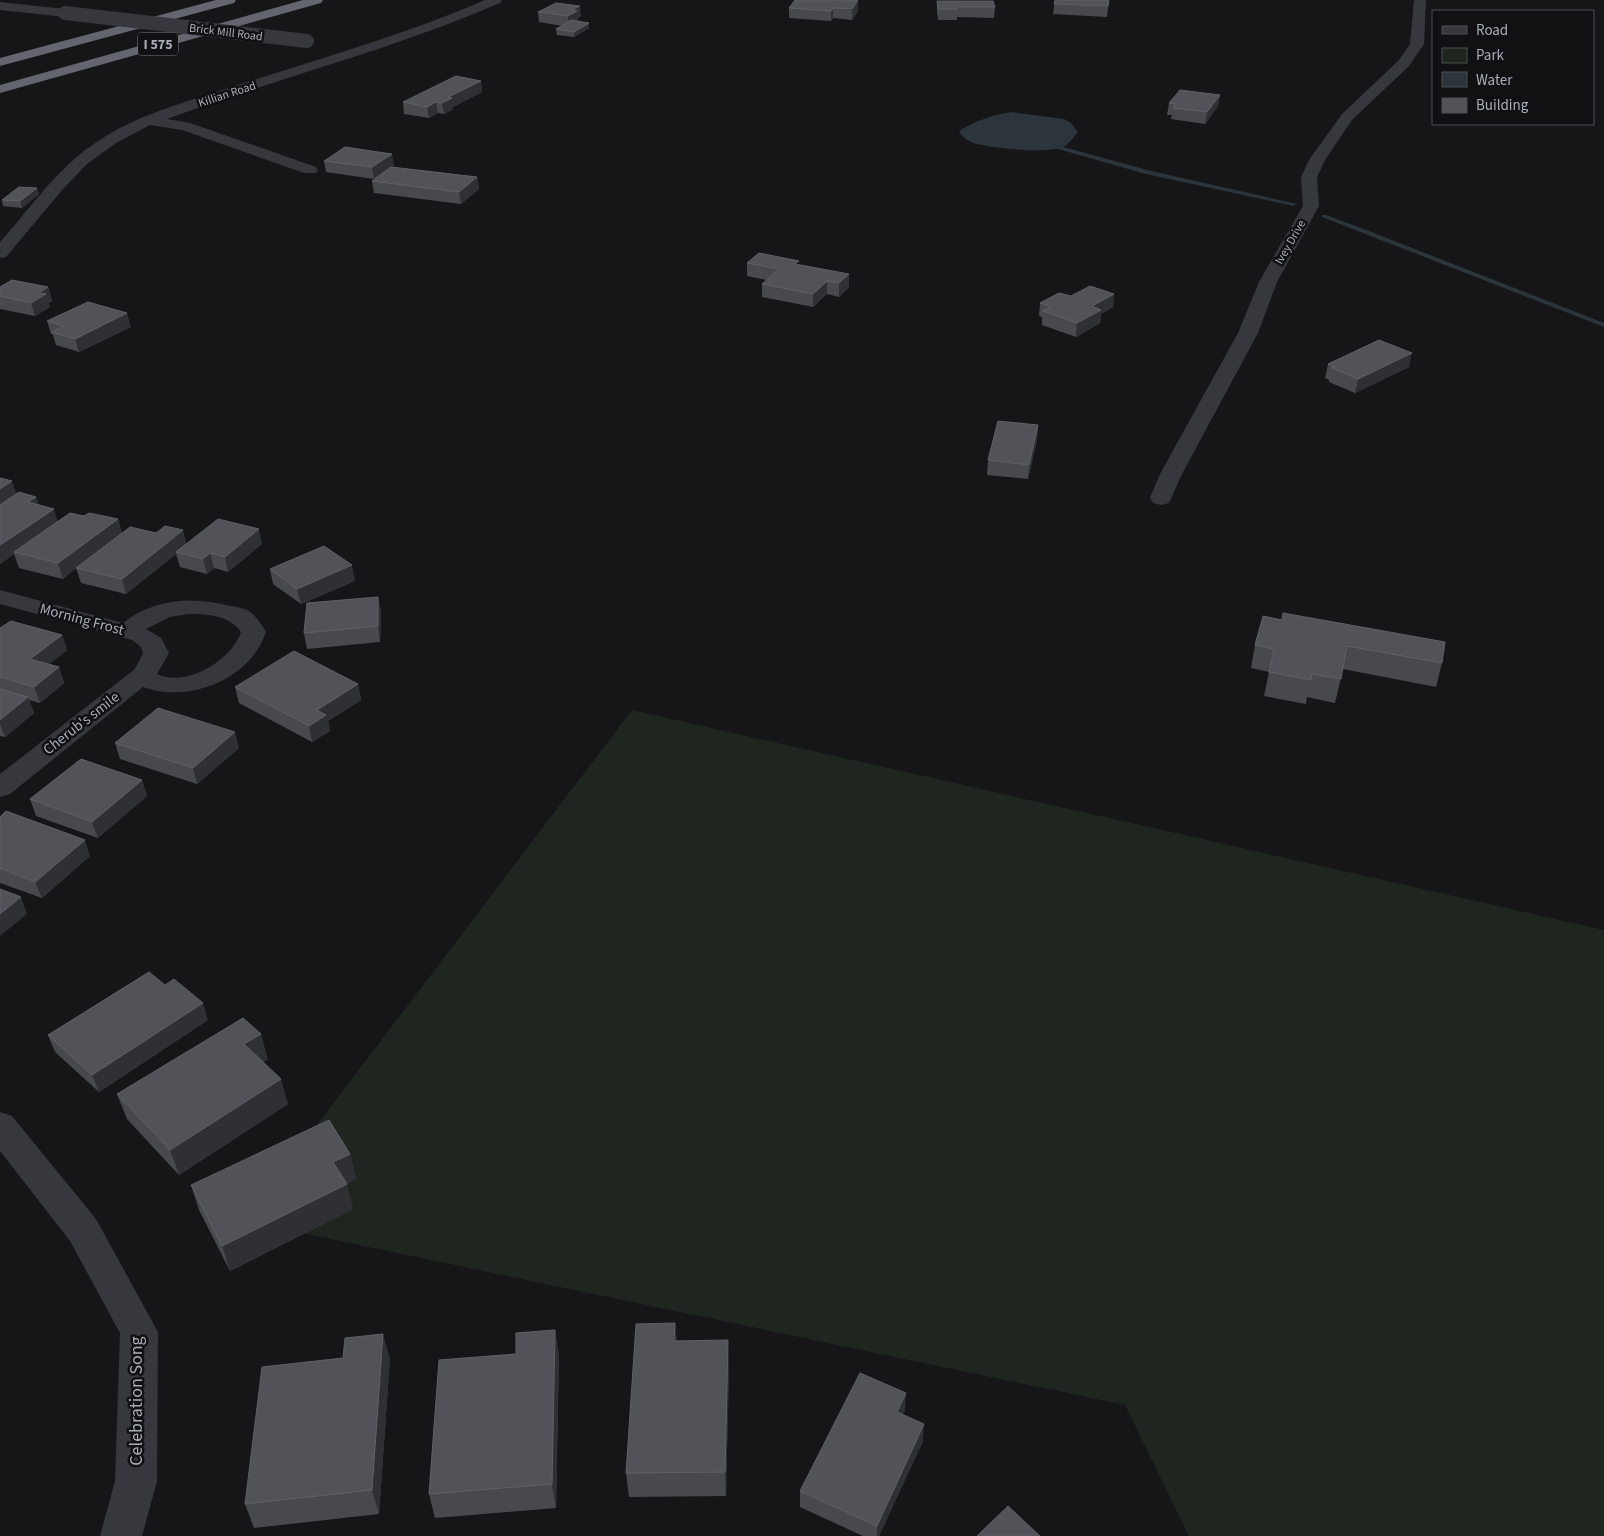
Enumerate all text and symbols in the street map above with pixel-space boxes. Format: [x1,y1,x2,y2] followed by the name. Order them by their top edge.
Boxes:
[1432,10,1594,125] legend
[188,20,264,45] street label: Brick Mill Road
[1476,20,1508,41] text: Road
[138,33,178,56] road number: I 575
[1476,45,1505,66] text: Park
[1476,70,1513,91] text: Water
[196,77,258,112] street label: Killian Road
[1476,95,1529,116] text: Building
[1271,217,1310,268] street label: Ivey Drive
[38,598,126,641] street label: Morning Frost
[39,687,124,760] street label: Cherub's smile
[124,1336,149,1466] street label: Celebration Song

